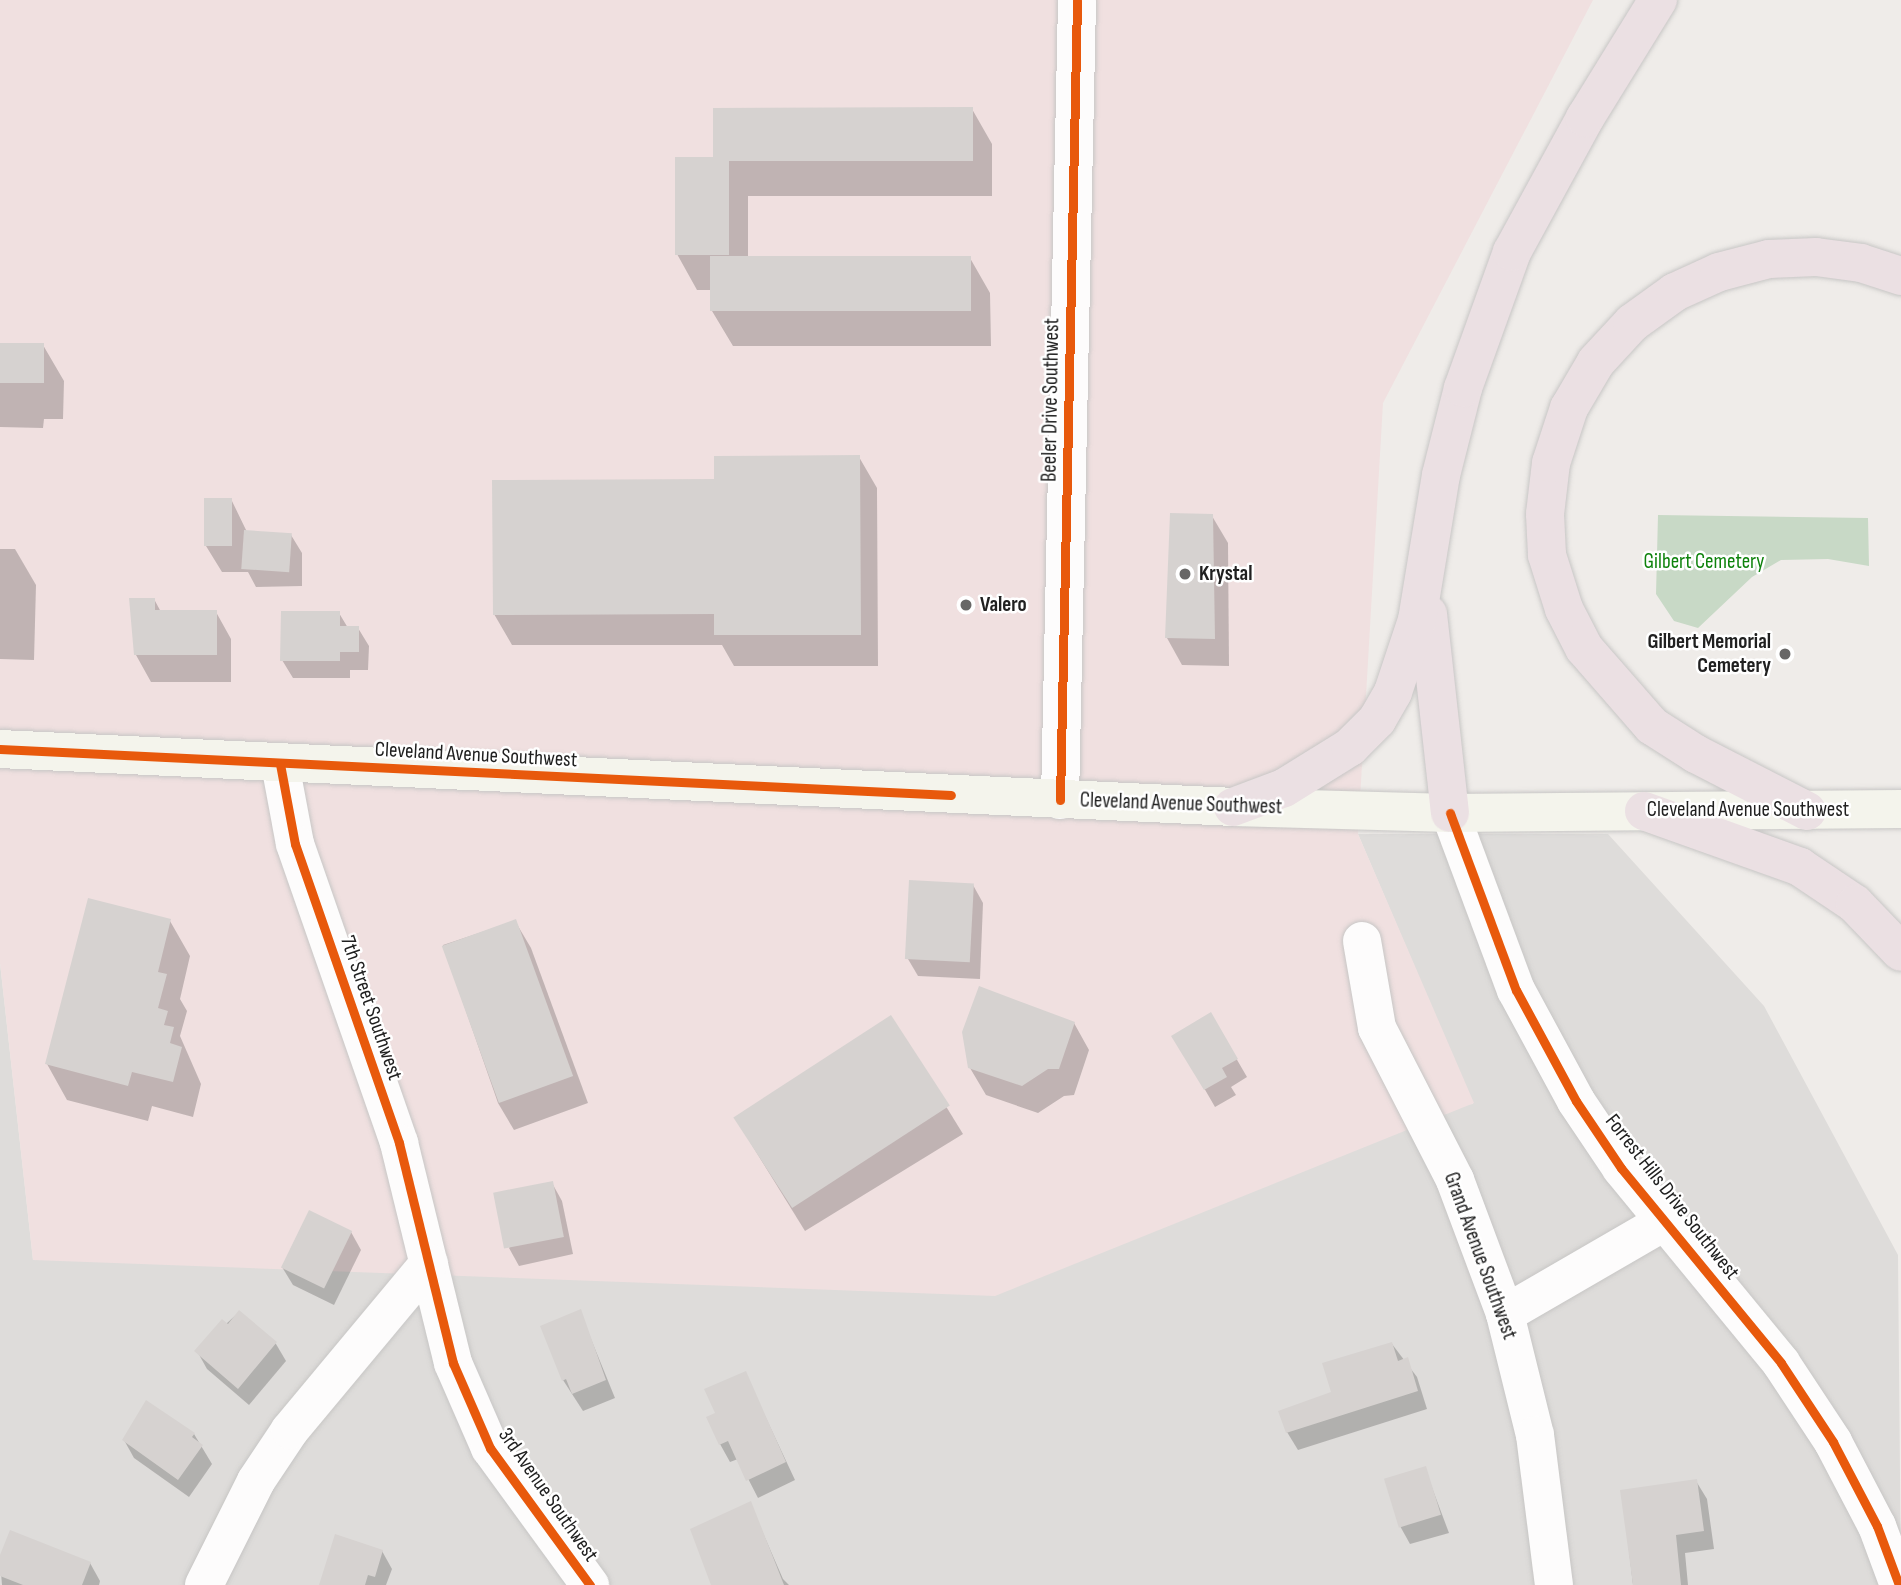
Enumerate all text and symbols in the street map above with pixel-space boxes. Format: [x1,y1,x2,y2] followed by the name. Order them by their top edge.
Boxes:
[1037,318,1065,482] street label: Beeler Drive Southwest
[1644,549,1764,575] park label: Gilbert Cemetery
[1199,561,1252,587] place label: Krystal
[1177,566,1193,582] marker: Krystal
[980,592,1027,618] place label: Valero
[958,597,974,613] marker: Valero
[1647,629,1771,679] place label: Gilbert Memorial Cemetery
[1777,646,1793,662] marker: Gilbert Memorial Cemetery
[374,737,578,773] street label: Cleveland Avenue Southwest
[1079,788,1283,820] street label: Cleveland Avenue Southwest
[1647,797,1849,823] street label: Cleveland Avenue Southwest
[335,933,407,1083] street label: 7th Street Southwest
[1600,1109,1744,1285] street label: Forrest Hills Drive Southwest
[1438,1169,1522,1343] street label: Grand Avenue Southwest
[493,1423,603,1567] street label: 3rd Avenue Southwest

